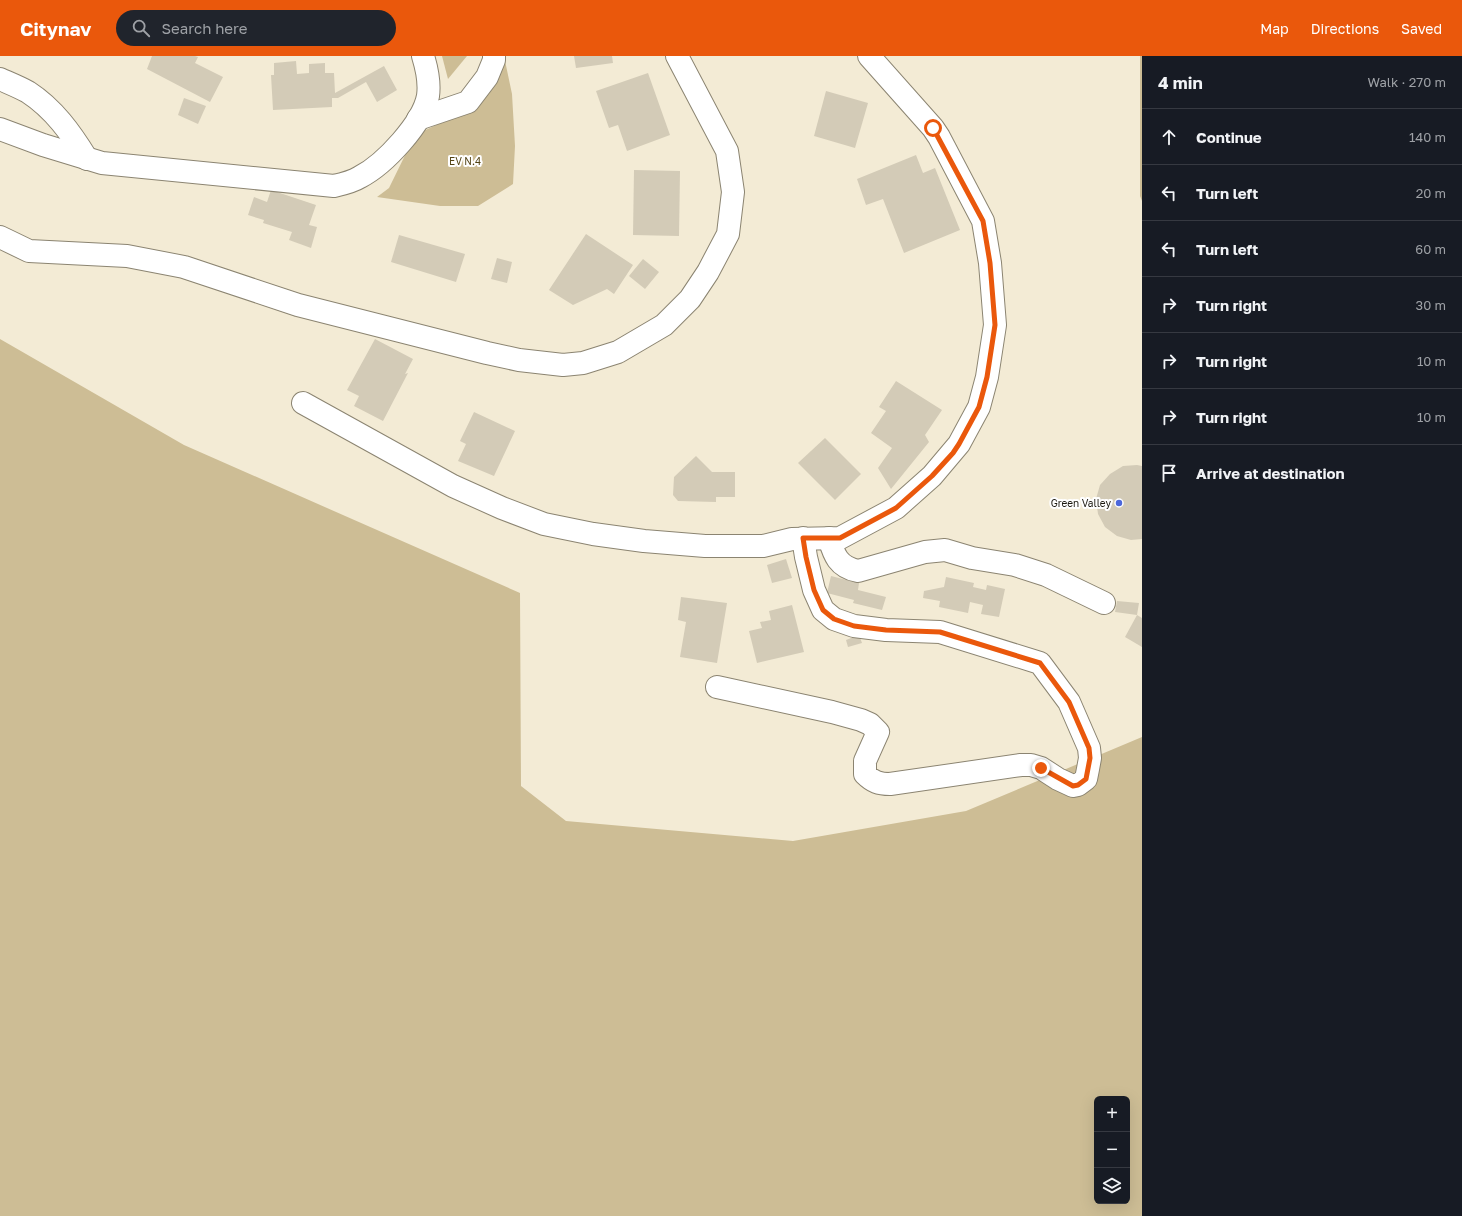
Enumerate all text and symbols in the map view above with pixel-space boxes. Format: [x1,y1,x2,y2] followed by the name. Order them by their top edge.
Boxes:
[116,10,396,46] search box
[20,17,92,40] text: Citynav
[130,17,152,39] icon: search
[162,19,247,37] text: Search here
[1260,20,1289,37] text: Map
[1311,20,1379,37] text: Directions
[1401,20,1442,37] text: Saved
[1158,72,1203,93] text: 4 min
[1368,74,1446,90] text: Walk · 270 m
[924,119,942,137] route start
[1158,126,1180,148] icon: ahead
[1196,128,1262,146] text: Continue
[1409,129,1446,145] text: 140 m
[449,155,481,167] park label: EV N.4
[1158,182,1180,204] icon: left
[1196,184,1258,202] text: Turn left
[1416,185,1446,201] text: 20 m
[1158,238,1180,260] icon: left
[1196,240,1258,258] text: Turn left
[1415,241,1446,257] text: 60 m
[1158,294,1180,316] icon: right
[1196,296,1267,314] text: Turn right
[1416,297,1446,313] text: 30 m
[1158,350,1180,372] icon: right
[1196,352,1267,370] text: Turn right
[1417,353,1446,369] text: 10 m
[1158,406,1180,428] icon: right
[1196,408,1267,426] text: Turn right
[1417,409,1446,425] text: 10 m
[1158,462,1180,484] icon: arrive
[1196,464,1345,482] text: Arrive at destination
[1051,497,1111,509] place label: Green Valley
[1114,498,1124,508] marker: Green Valley
[1032,759,1050,777] route end
[1094,1096,1130,1204] map controls
[1094,1096,1130,1132] button: +
[1094,1132,1130,1168] button: −
[1094,1168,1130,1204] button: layers

